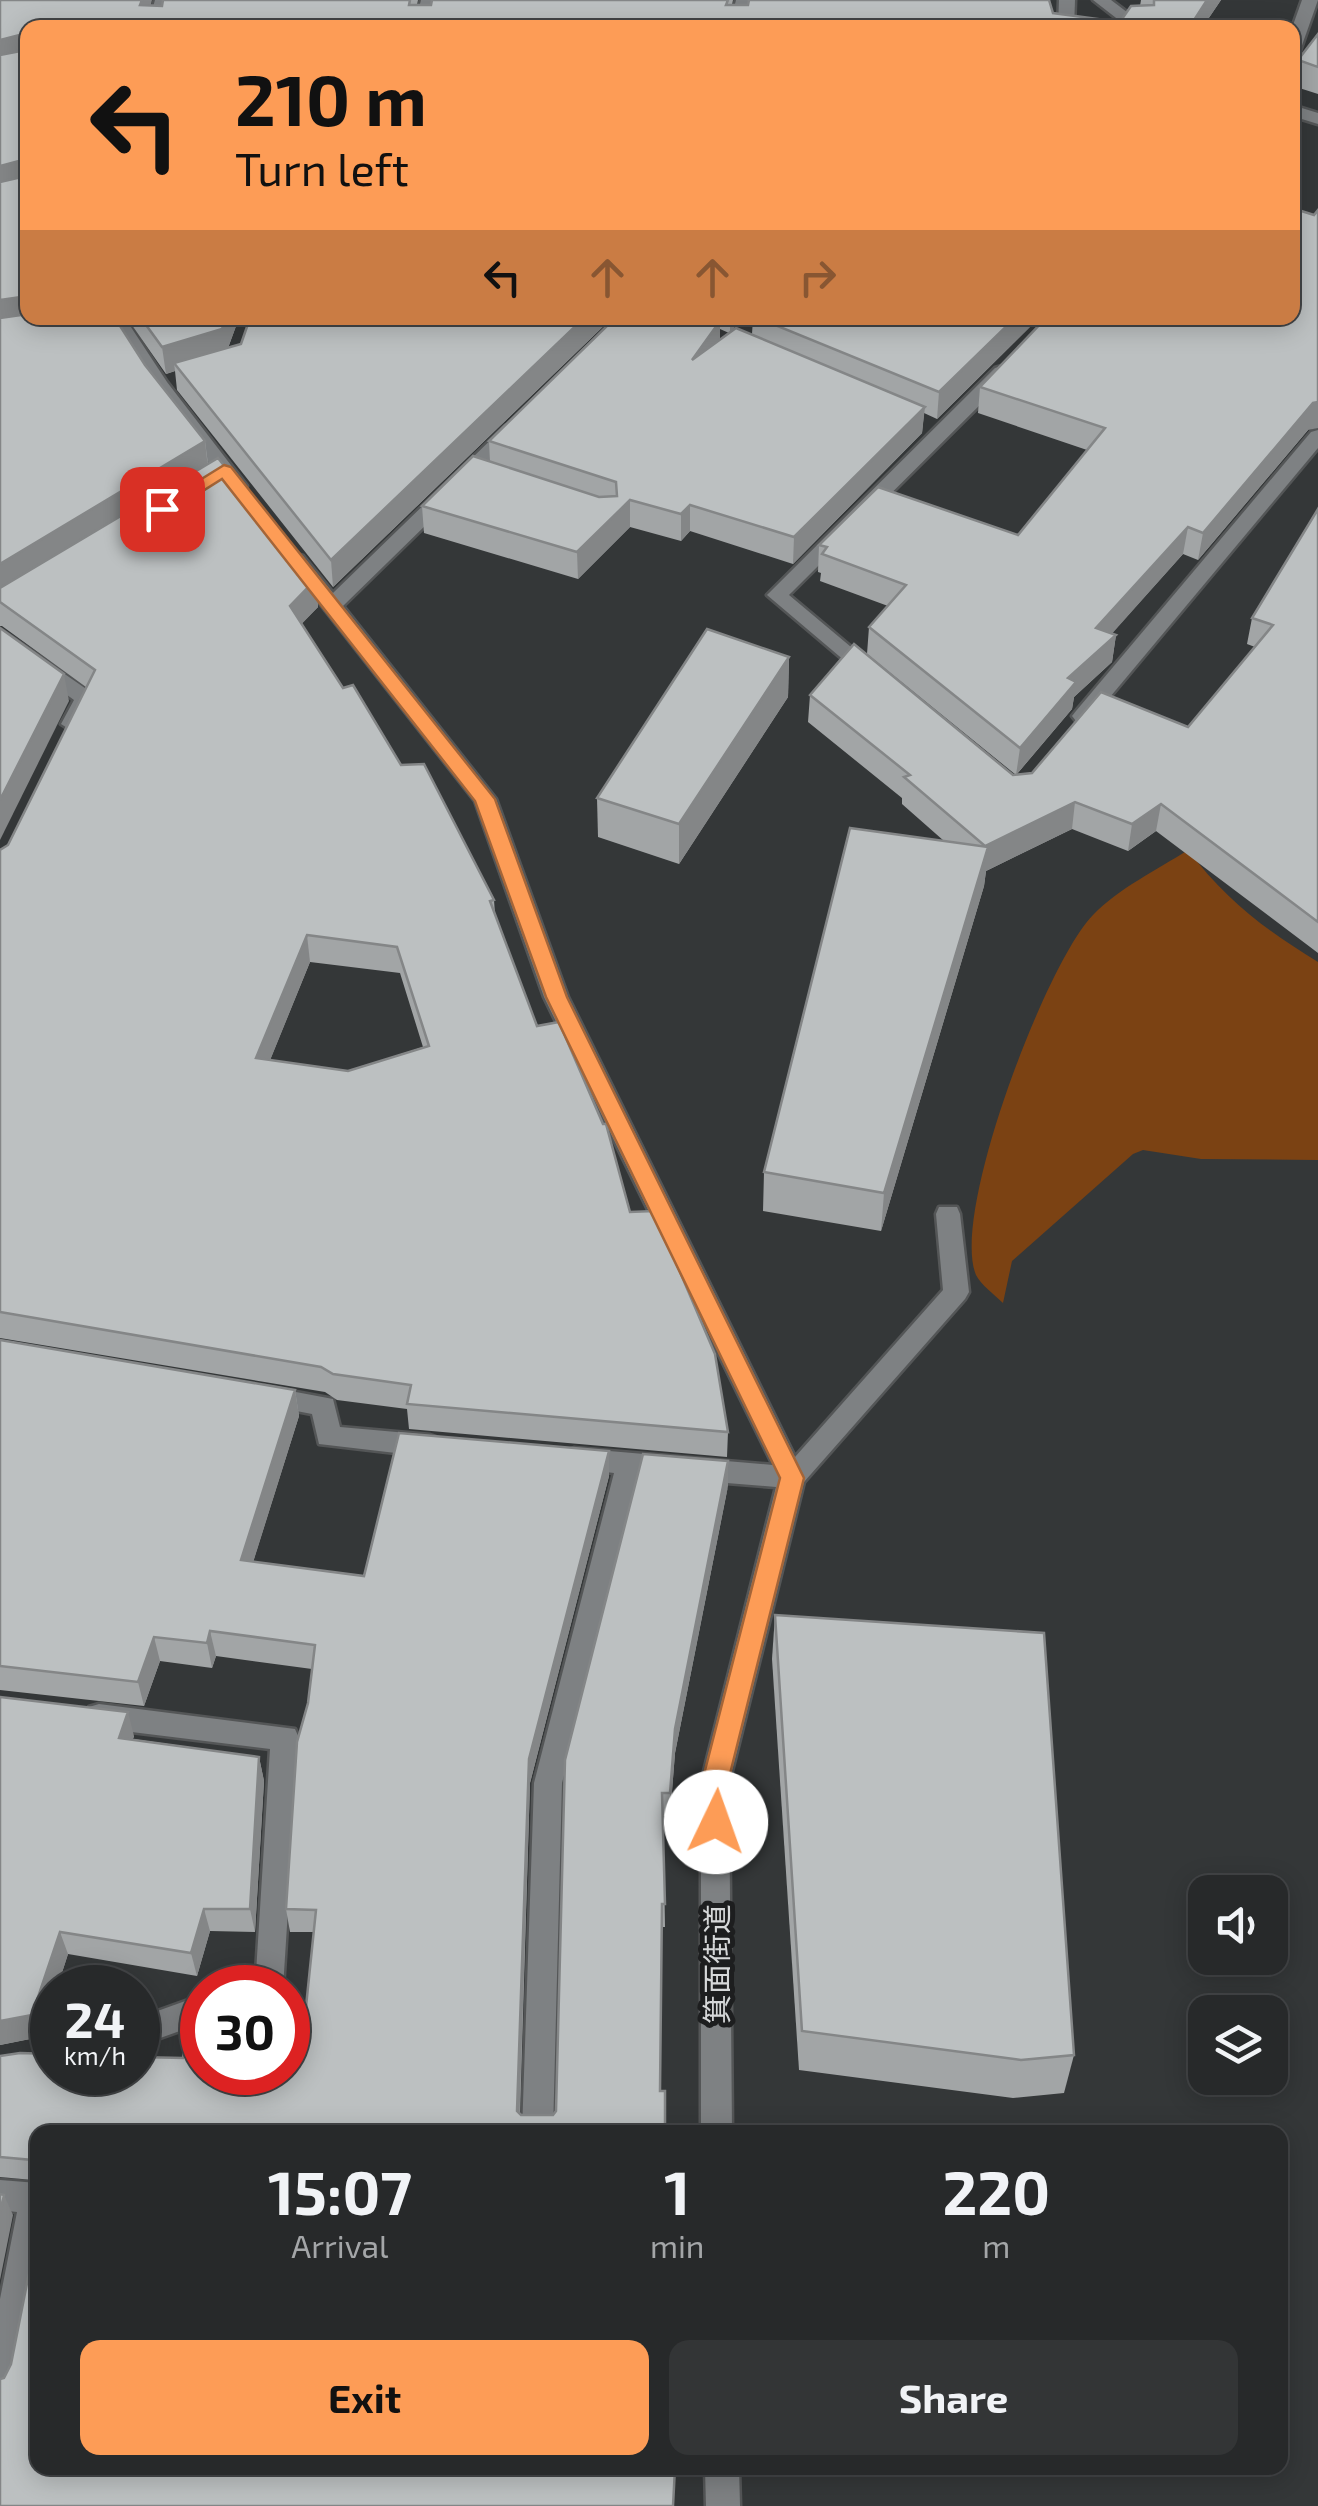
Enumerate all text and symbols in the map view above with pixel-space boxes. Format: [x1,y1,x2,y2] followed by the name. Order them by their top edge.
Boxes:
[235,56,427,140] text: 210 m
[70,60,200,190] icon: left
[235,141,409,195] text: Turn left
[475,250,530,305] icon: left
[580,250,635,305] icon: ahead
[685,250,740,305] icon: ahead
[790,250,845,305] icon: right
[120,467,205,552] pin
[135,482,190,537] icon: arrive
[664,1770,768,1874] position arrow
[1188,1875,1288,2095] map controls
[1188,1875,1288,1975] button: sound
[698,1904,734,2024] street label: 箕面街道
[180,1965,310,2095] speed limit sign: 30
[65,1988,125,2048] text: 24
[1188,1995,1288,2095] button: layers
[64,2040,126,2070] text: km/h
[268,2155,412,2227] text: 15:07
[664,2155,690,2227] text: 1
[942,2155,1050,2227] text: 220
[291,2226,389,2264] text: Arrival
[650,2226,704,2264] text: min
[982,2226,1010,2264] text: m
[80,2340,649,2455] button: Exit
[669,2340,1238,2455] button: Share

